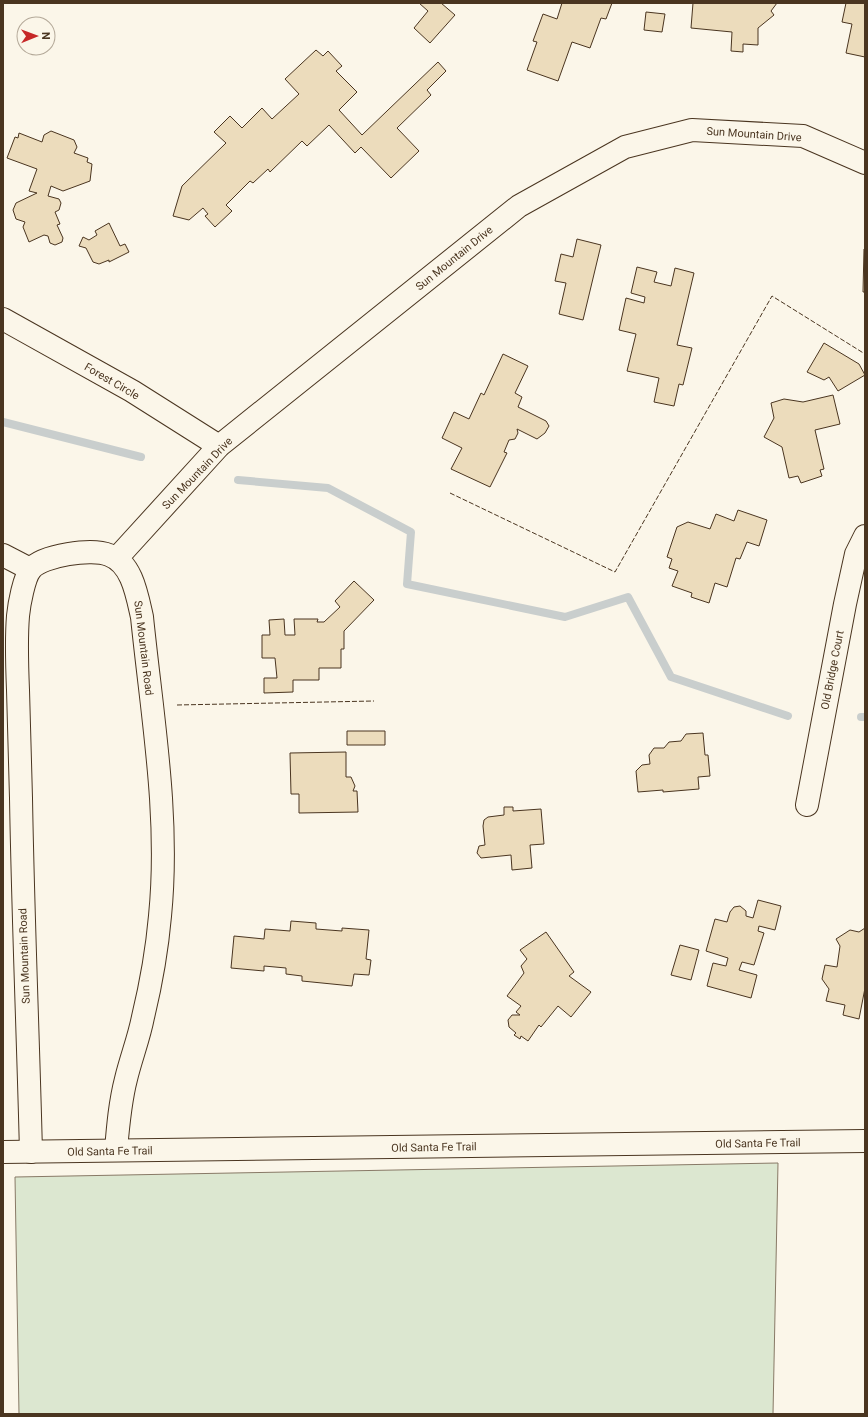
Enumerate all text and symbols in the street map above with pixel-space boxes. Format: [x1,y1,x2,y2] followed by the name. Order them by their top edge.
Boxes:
[16,16,56,56] north arrow
[39,32,52,40] text: N
[706,125,802,144] street label: Sun Mountain Drive
[413,223,496,293] street label: Sun Mountain Drive
[82,360,142,403] street label: Forest Circle
[160,434,235,512] street label: Sun Mountain Drive
[131,600,156,696] street label: Sun Mountain Road
[818,629,847,711] street label: Old Bridge Court
[16,908,33,1004] street label: Sun Mountain Road
[715,1136,801,1151] street label: Old Santa Fe Trail
[391,1140,477,1155] street label: Old Santa Fe Trail
[67,1144,153,1159] street label: Old Santa Fe Trail

